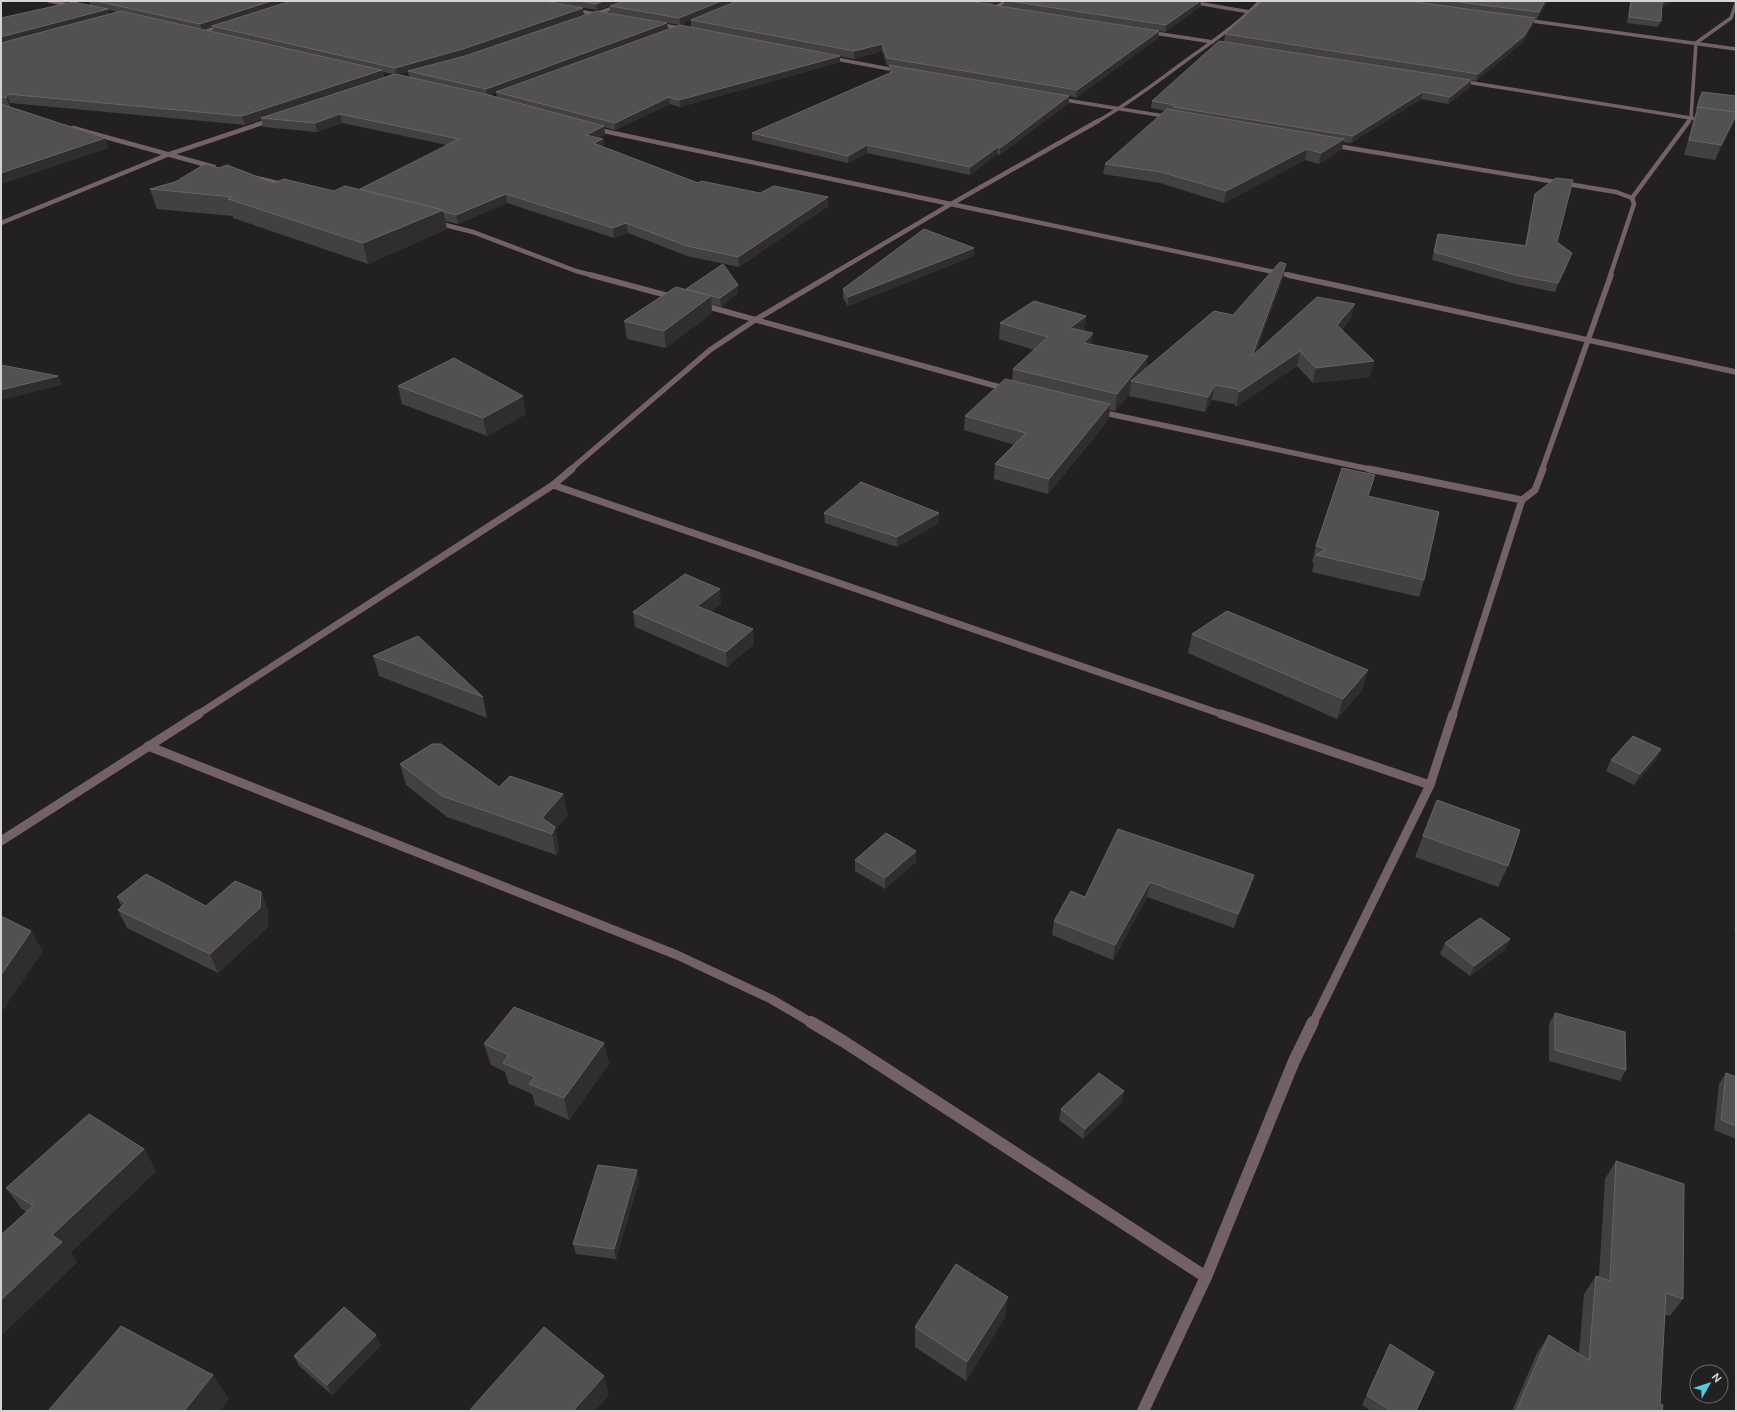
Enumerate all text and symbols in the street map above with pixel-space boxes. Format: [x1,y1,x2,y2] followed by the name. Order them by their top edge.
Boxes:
[1689,1364,1729,1404] north arrow
[1709,1370,1725,1385] text: N

